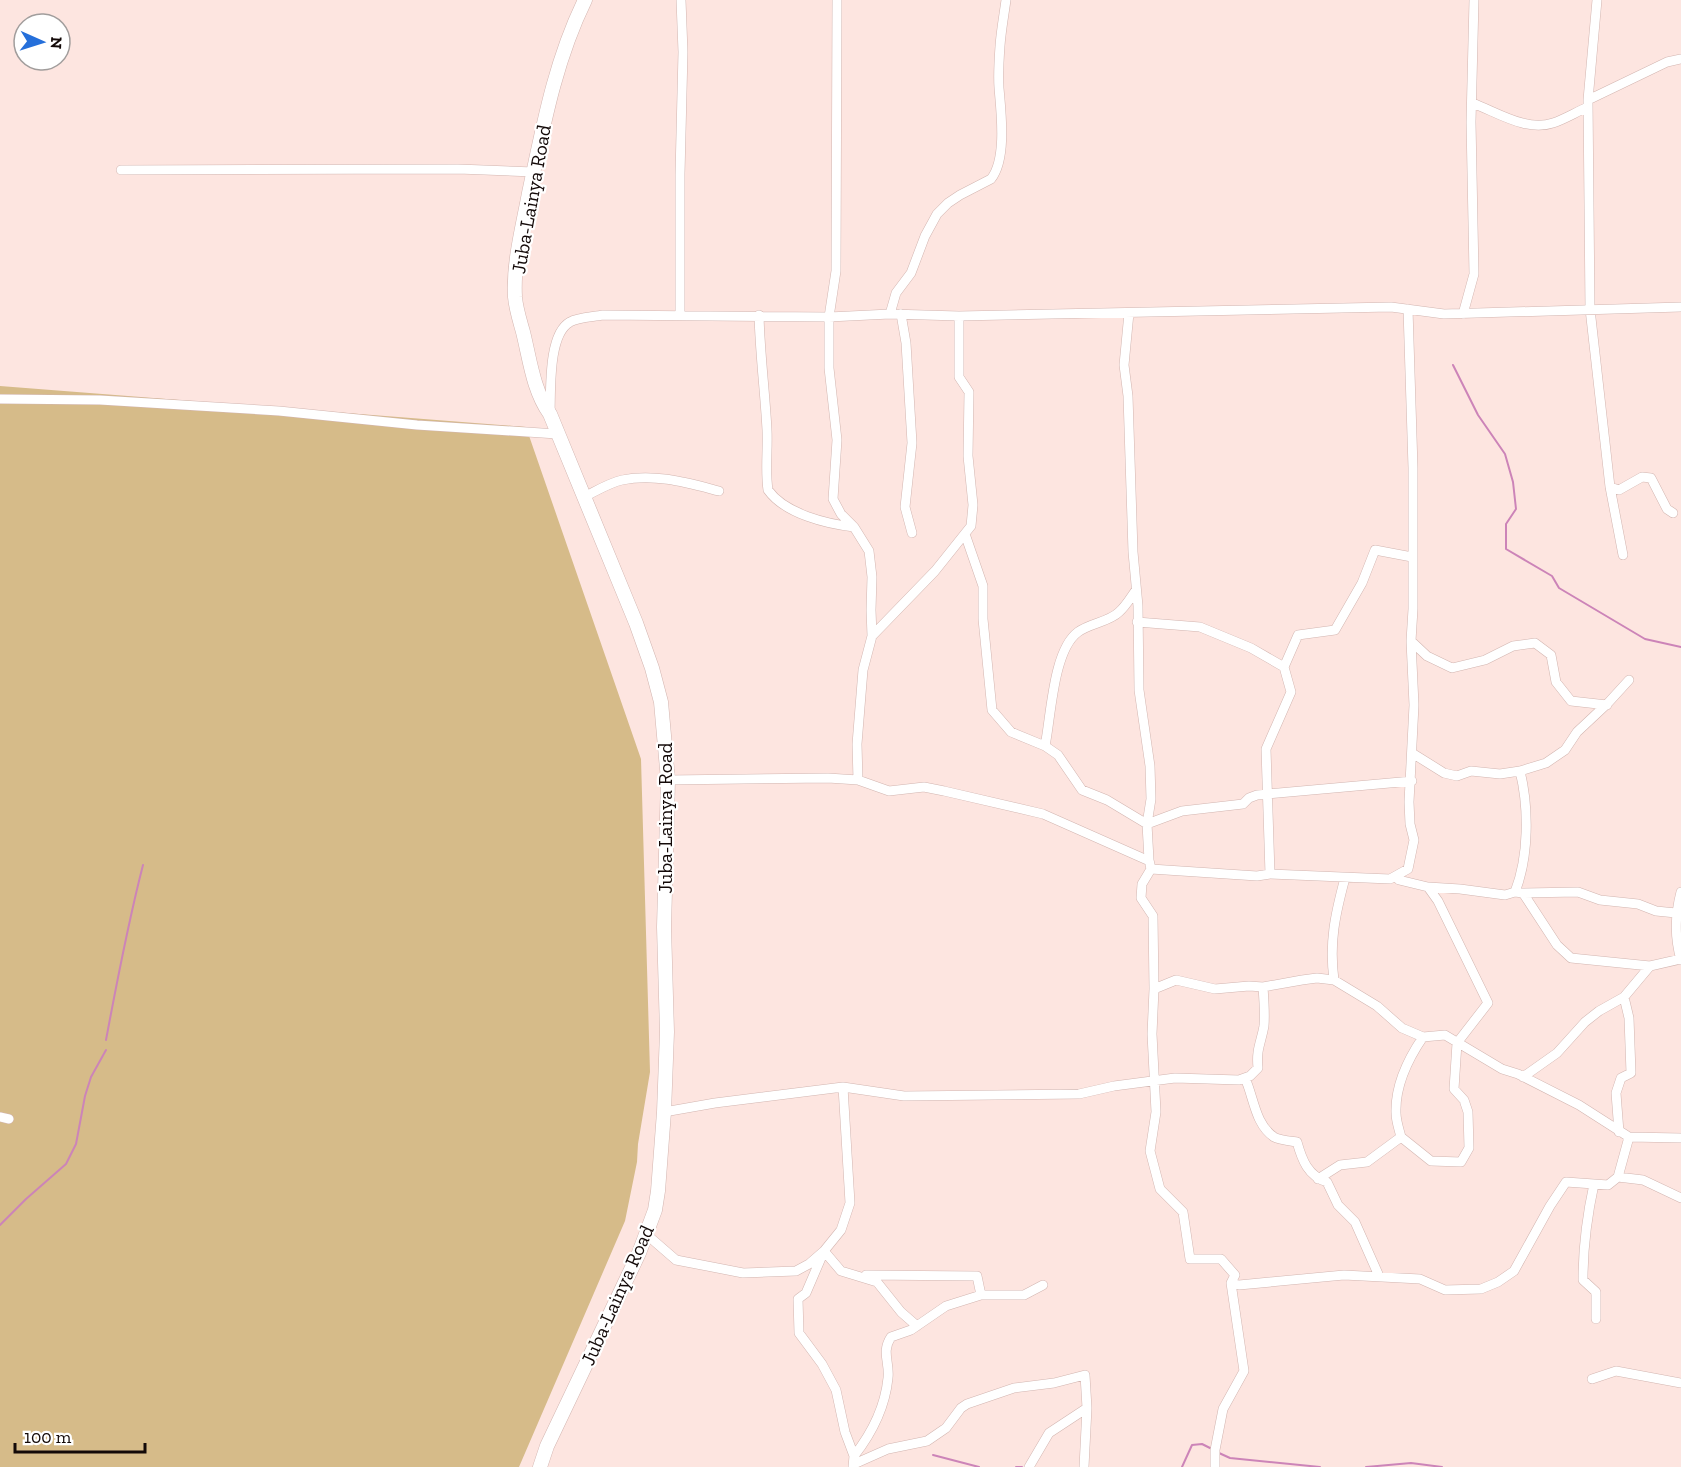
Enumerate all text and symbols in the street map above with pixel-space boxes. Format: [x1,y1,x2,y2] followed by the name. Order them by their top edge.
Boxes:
[12,12,72,72] north arrow
[47,36,66,49] text: N
[506,123,556,275] street label: Juba-Lainya Road
[653,742,677,894] street label: Juba-Lainya Road
[575,1221,659,1369] street label: Juba-Lainya Road
[15,1416,146,1454] scale bar
[24,1426,72,1448] text: 100 m

